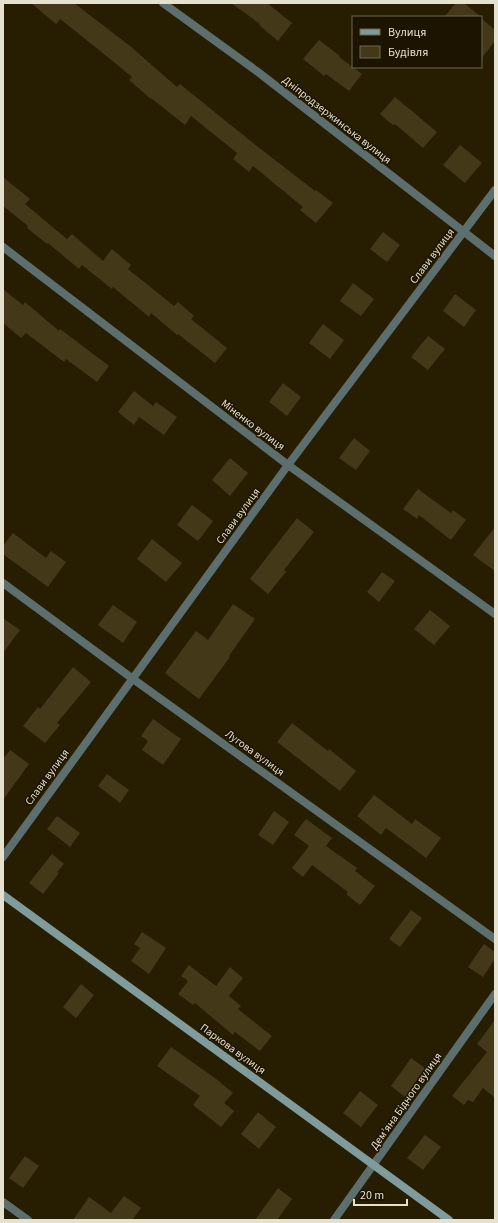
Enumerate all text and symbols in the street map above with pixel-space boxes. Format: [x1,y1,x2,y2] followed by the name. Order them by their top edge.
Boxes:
[352,16,482,68] legend
[388,24,426,41] text: Вулиця
[388,44,428,61] text: Будівля
[279,73,395,167] street label: Дніпродзержинська вулиця
[406,225,458,287] street label: Слави вулиця
[218,396,288,454] street label: Міненко вулиця
[212,485,264,547] street label: Слави вулиця
[222,726,288,780] street label: Лугова вулиця
[21,746,73,808] street label: Слави вулиця
[197,1020,269,1078] street label: Паркова вулиця
[367,1049,445,1153] street label: Дем’яна Бідного вулиця
[354,1181,407,1207] scale bar
[360,1187,384,1204] text: 20 m

